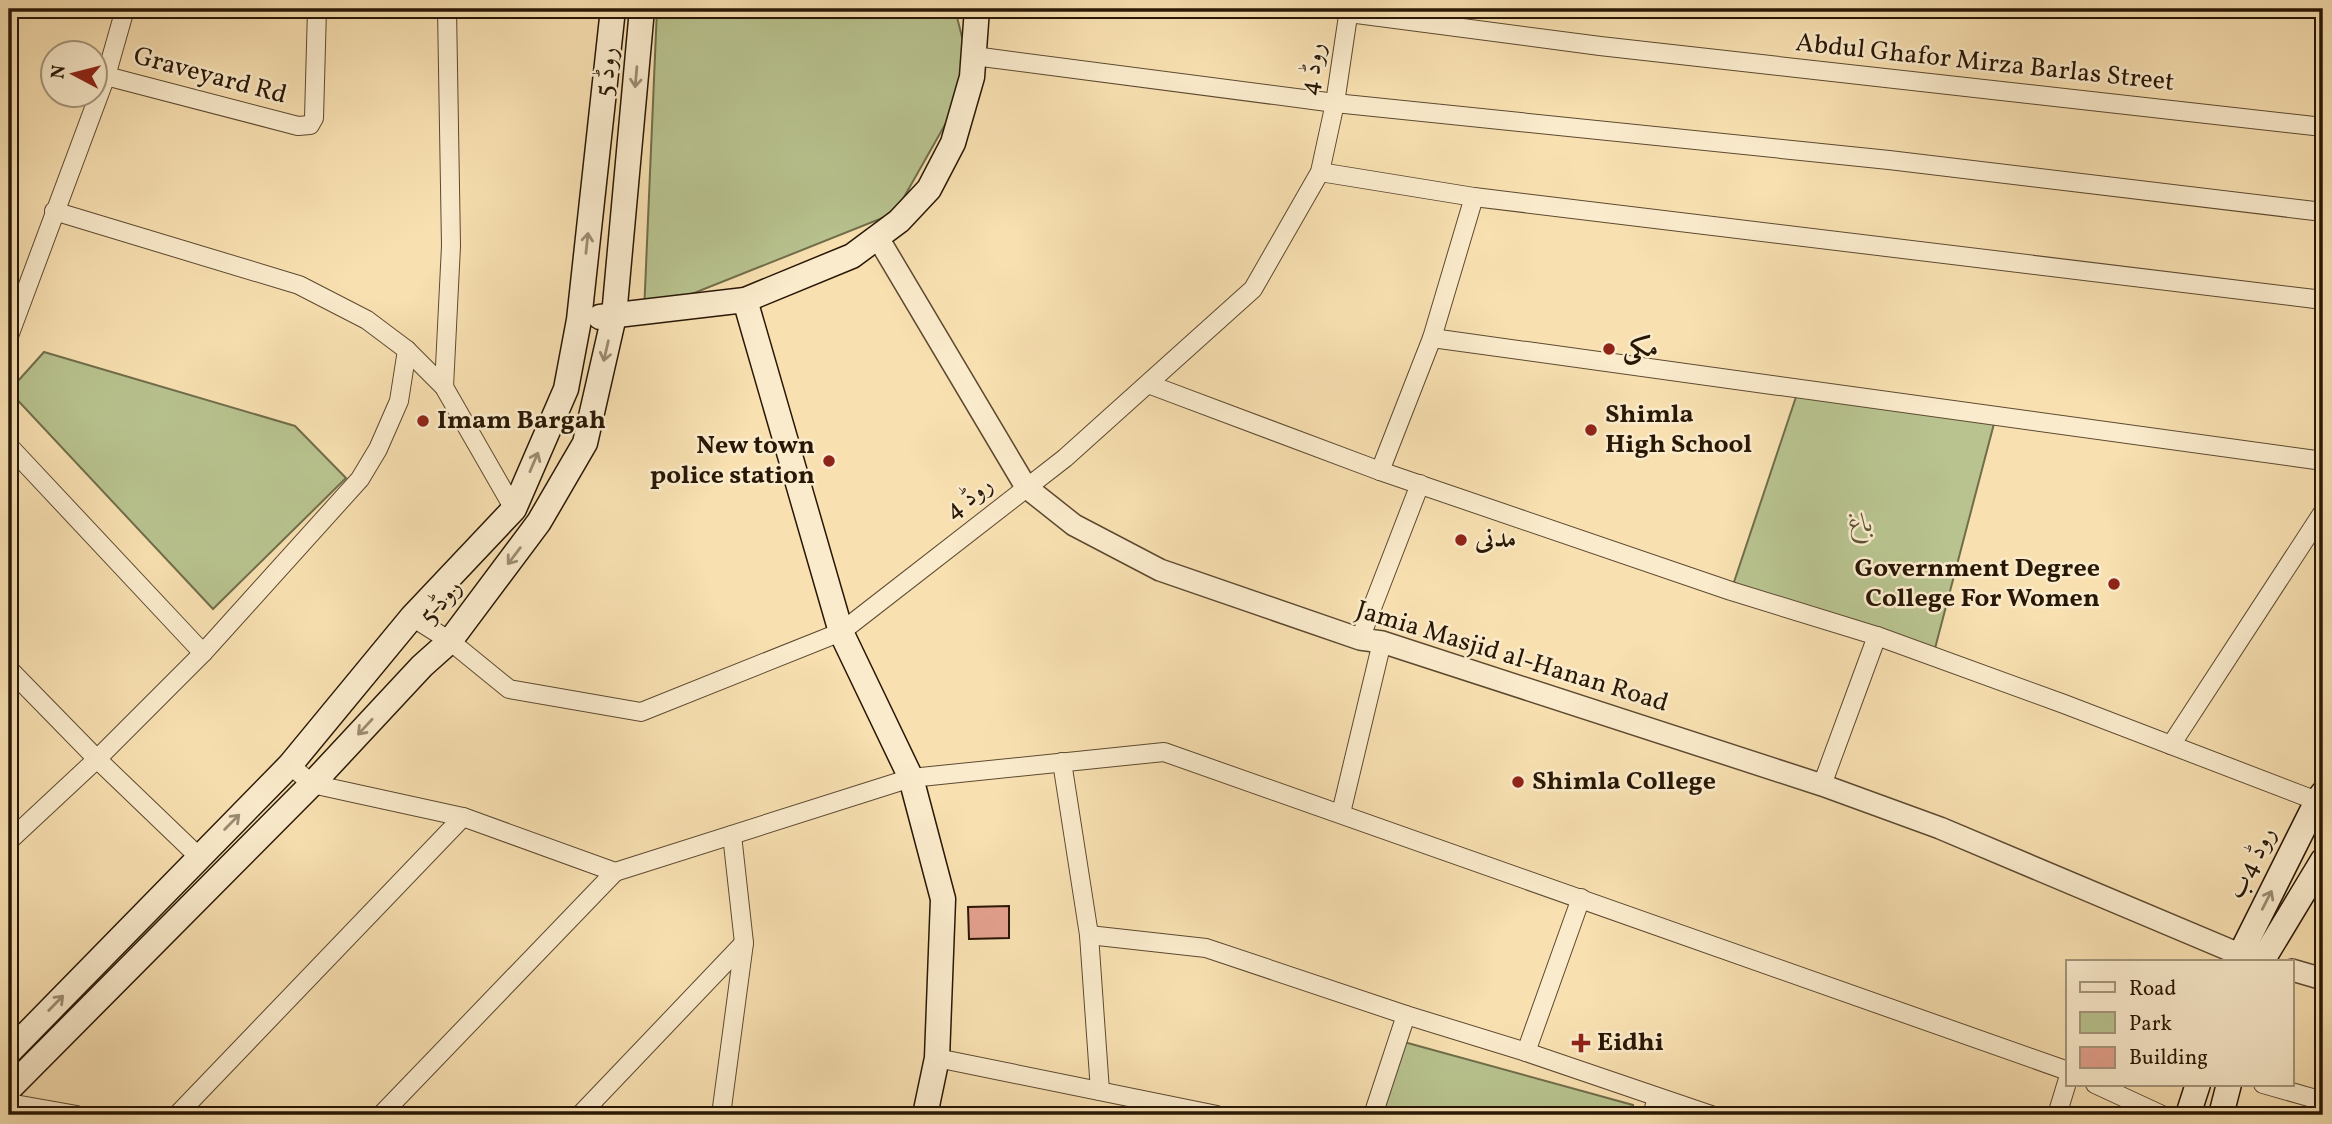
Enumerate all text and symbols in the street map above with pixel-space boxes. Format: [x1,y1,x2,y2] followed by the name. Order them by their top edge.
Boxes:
[1794,25,2176,101] street label: Abdul Ghafor Mirza Barlas Street
[38,38,108,108] north arrow
[129,38,291,114] street label: Graveyard Rd
[1291,40,1335,98] street label: روڈ 4
[587,45,627,99] street label: روڈ 5
[45,64,73,81] text: N
[629,65,642,88] one-way arrow
[581,232,594,255] one-way arrow
[1623,331,1658,367] place label: مکی
[599,339,612,362] one-way arrow
[1601,341,1617,357] marker: مکی
[1605,397,1752,463] place label: Shimla High School
[437,403,606,439] place label: Imam Bargah
[415,413,431,429] marker: Imam Bargah
[1583,422,1599,438] marker: Shimla High School
[650,428,815,494] place label: New town police station
[528,452,541,474] one-way arrow
[821,453,837,469] marker: New town police station
[937,467,1001,529] street label: روڈ 4
[1849,506,1874,544] park label: باغ
[1474,522,1516,558] place label: مدنی
[1453,532,1469,548] marker: مدنی
[507,546,522,565] one-way arrow
[1855,551,2100,617] place label: Government Degree College For Women
[411,571,471,633] street label: روڈ 5
[2106,576,2122,592] marker: Government Degree College For Women
[1351,592,1673,722] street label: Jamia Masjid al-Hanan Road
[357,718,374,735] one-way arrow
[1532,764,1716,800] place label: Shimla College
[1510,774,1526,790] marker: Shimla College
[223,814,240,831] one-way arrow
[2218,820,2286,906] street label: روڈ 4ب
[2260,890,2274,911] one-way arrow
[2066,960,2294,1086] legend
[2129,975,2176,1004] text: Road
[48,994,65,1011] one-way arrow
[2129,1010,2172,1039] text: Park
[1597,1025,1664,1061] place label: Eidhi
[1571,1033,1591,1053] marker: Eidhi
[2129,1044,2208,1073] text: Building

